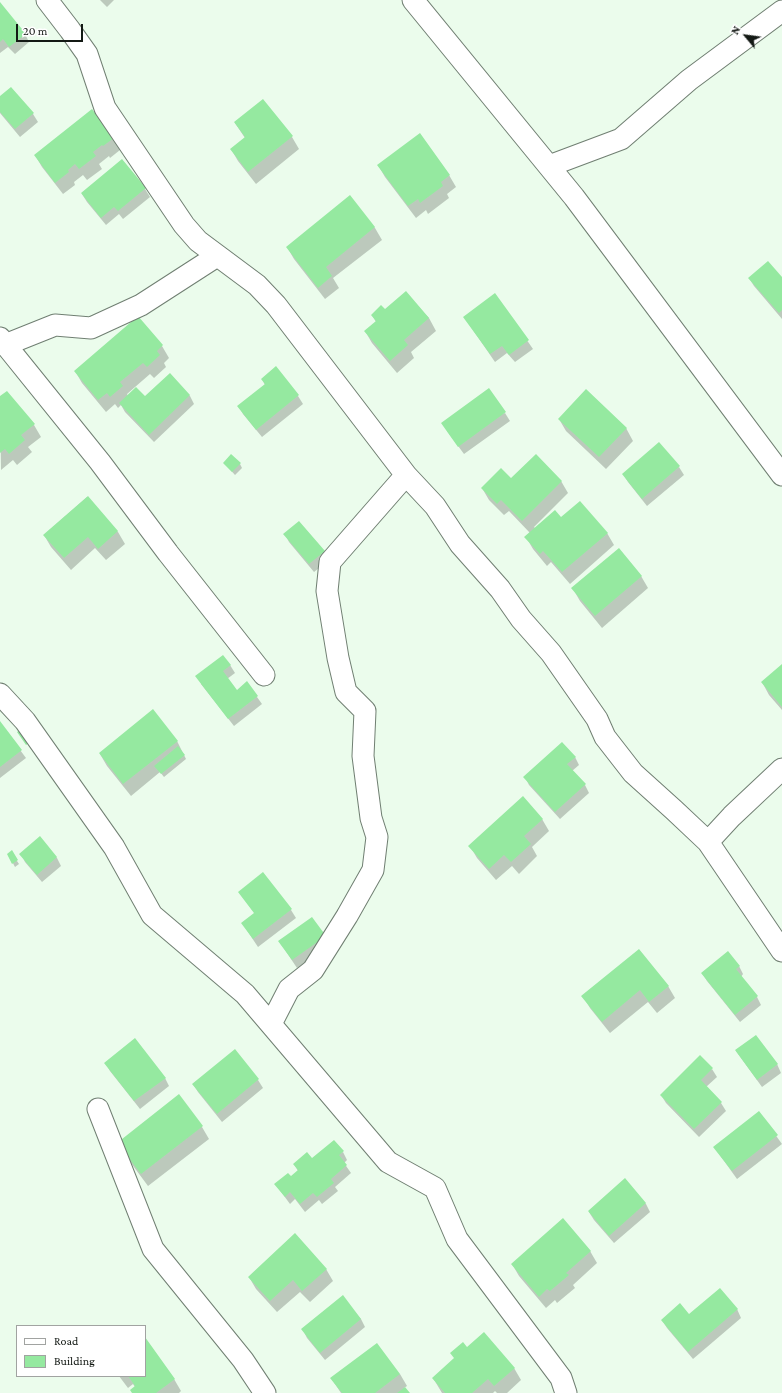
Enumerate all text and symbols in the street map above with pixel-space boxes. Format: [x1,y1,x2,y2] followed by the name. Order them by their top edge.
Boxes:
[18,16,85,42] scale bar
[726,16,766,56] north arrow
[23,24,47,38] text: 20 m
[728,24,743,36] text: N
[16,1325,146,1377] legend
[54,1334,78,1348] text: Road
[54,1354,95,1368] text: Building

